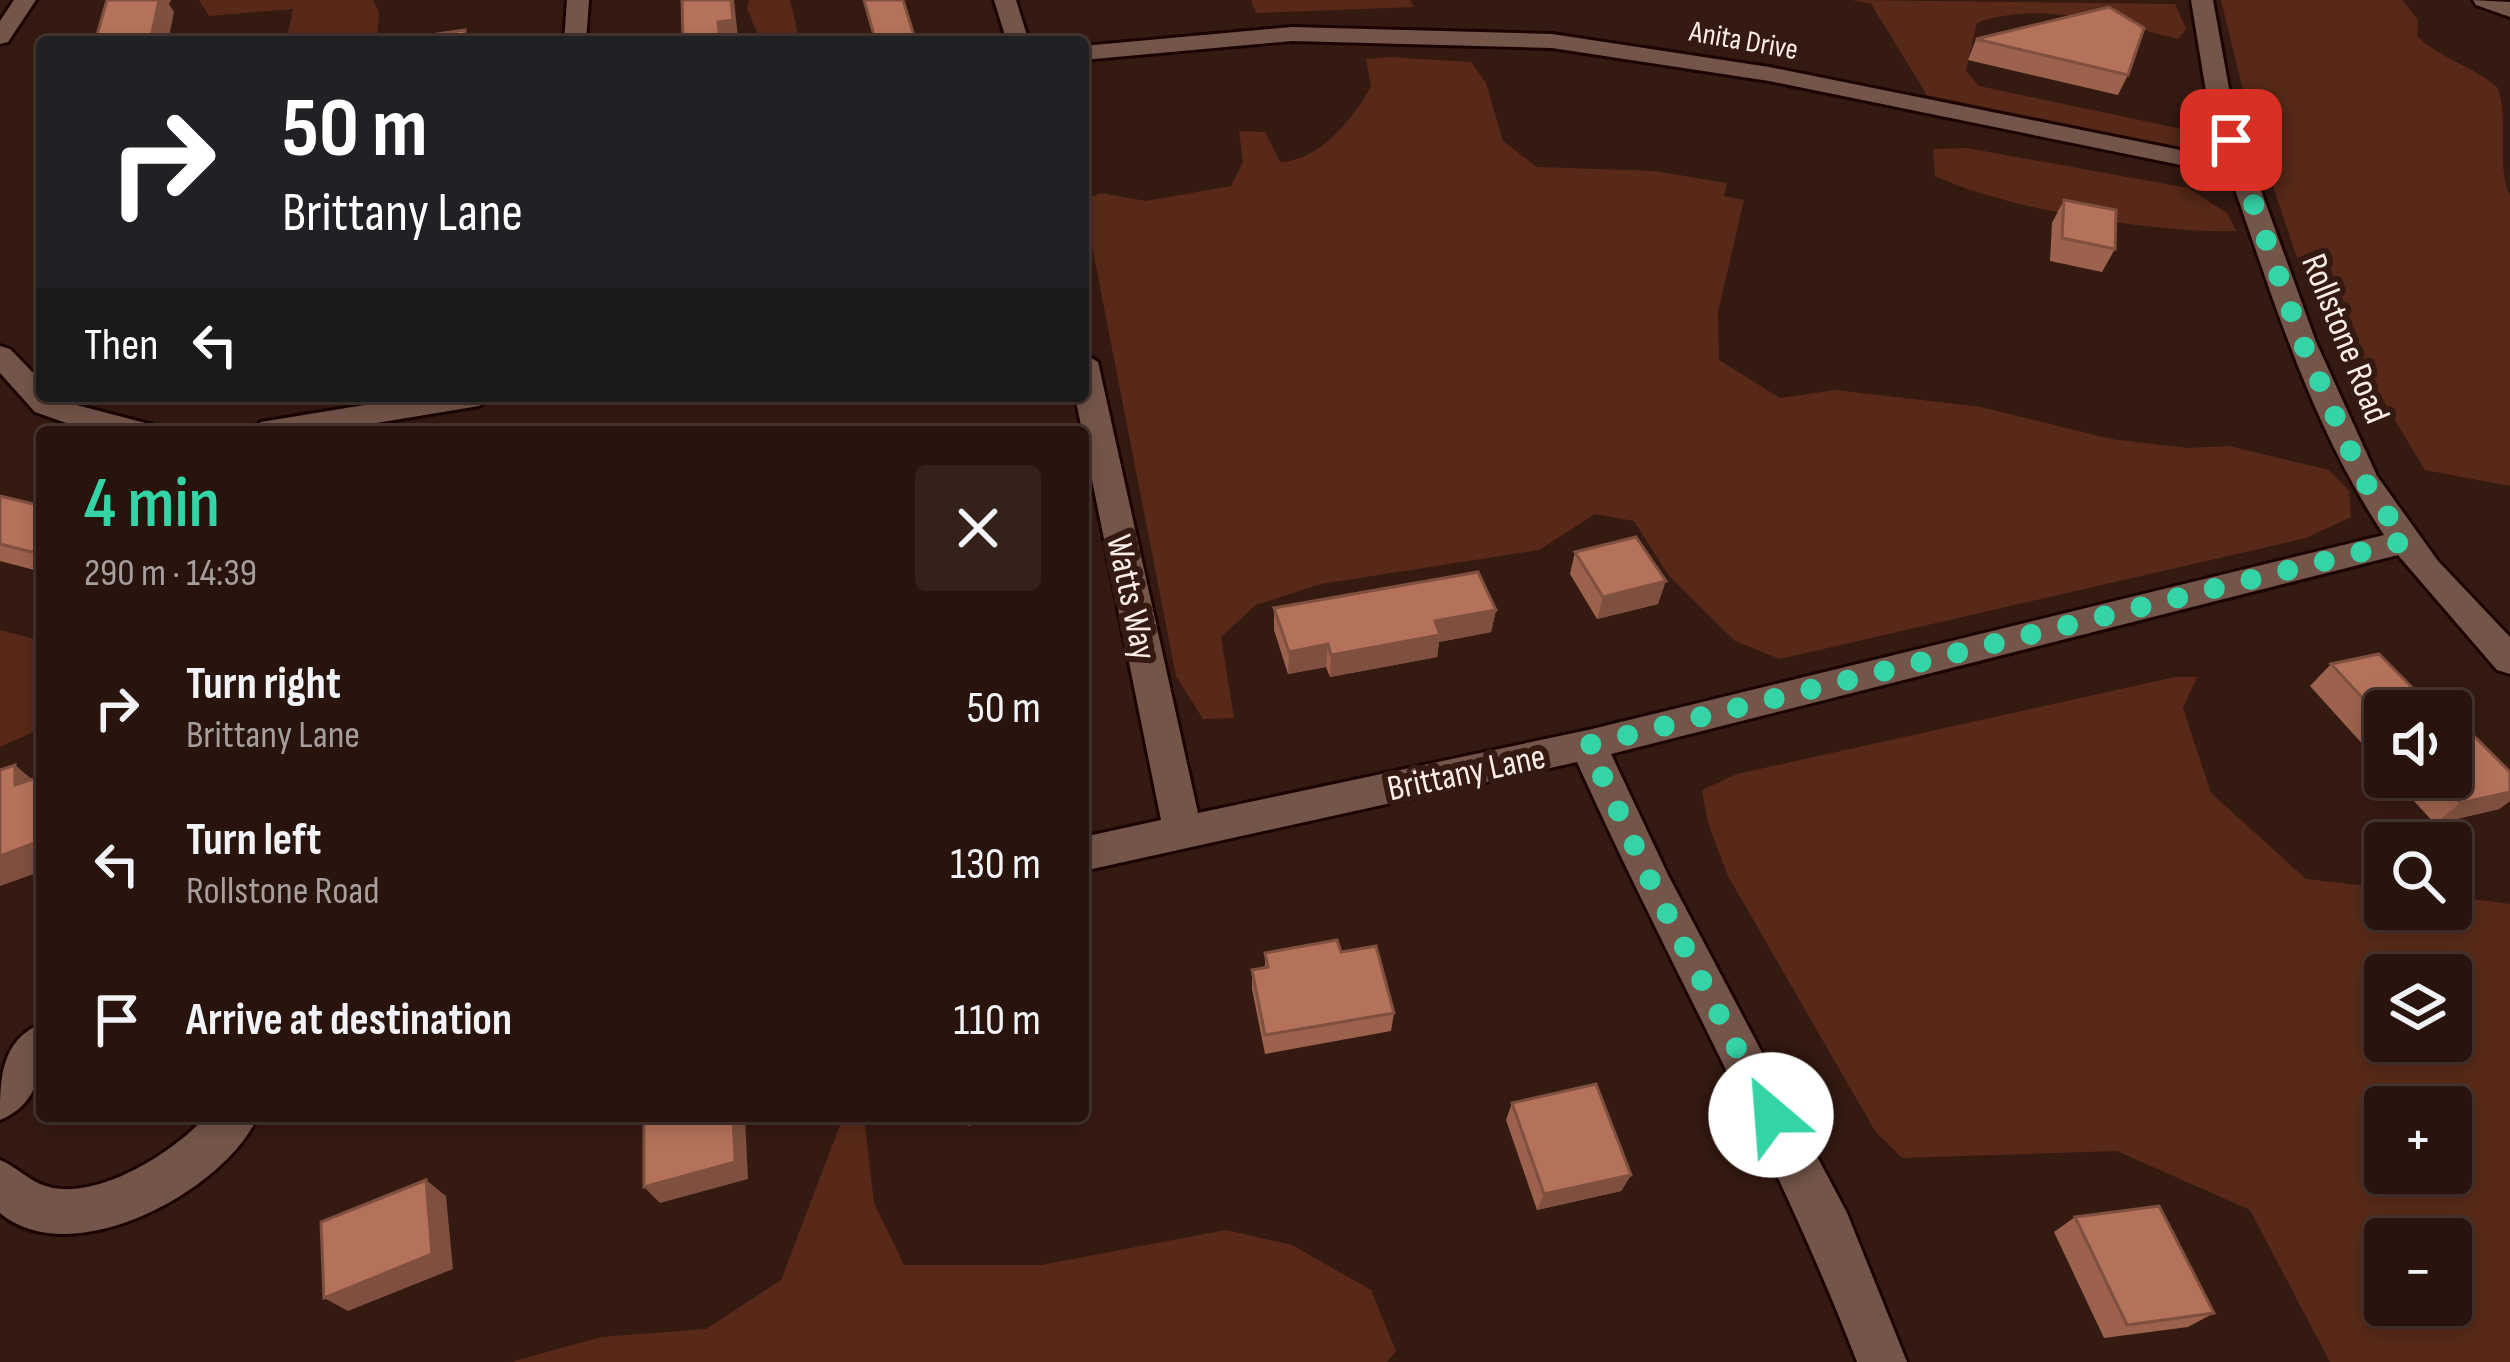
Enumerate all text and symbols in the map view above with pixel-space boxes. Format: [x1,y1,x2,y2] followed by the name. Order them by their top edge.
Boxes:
[1686,14,1801,68] street label: Anita Drive
[282,79,428,180] text: 50 m
[84,84,240,240] icon: right
[2180,89,2282,191] pin
[2198,107,2264,173] icon: arrive
[282,181,523,246] text: Brittany Lane
[2291,248,2398,430] street label: Rollstone Road
[182,312,248,378] icon: left
[84,318,158,373] text: Then
[84,461,220,548] text: 4 min
[915,465,1041,591] button: close
[1096,531,1165,664] street label: Watts Way
[84,550,257,597] text: 290 m · 14:39
[186,657,341,712] text: Turn right
[84,675,150,741] icon: right
[967,681,1041,736] text: 50 m
[2364,690,2472,1326] map controls
[2364,690,2472,798] button: sound
[186,712,360,759] text: Brittany Lane
[1383,736,1550,811] street label: Brittany Lane
[186,813,321,868] text: Turn left
[2364,822,2472,930] button: search
[84,831,150,897] icon: left
[950,837,1041,892] text: 130 m
[186,868,380,915] text: Rollstone Road
[2364,954,2472,1062] button: layers
[84,987,150,1053] icon: arrive
[186,993,512,1048] text: Arrive at destination
[953,993,1041,1048] text: 110 m
[1708,1052,1834,1178] position arrow
[2364,1086,2472,1194] button: +
[2364,1218,2472,1326] button: −

